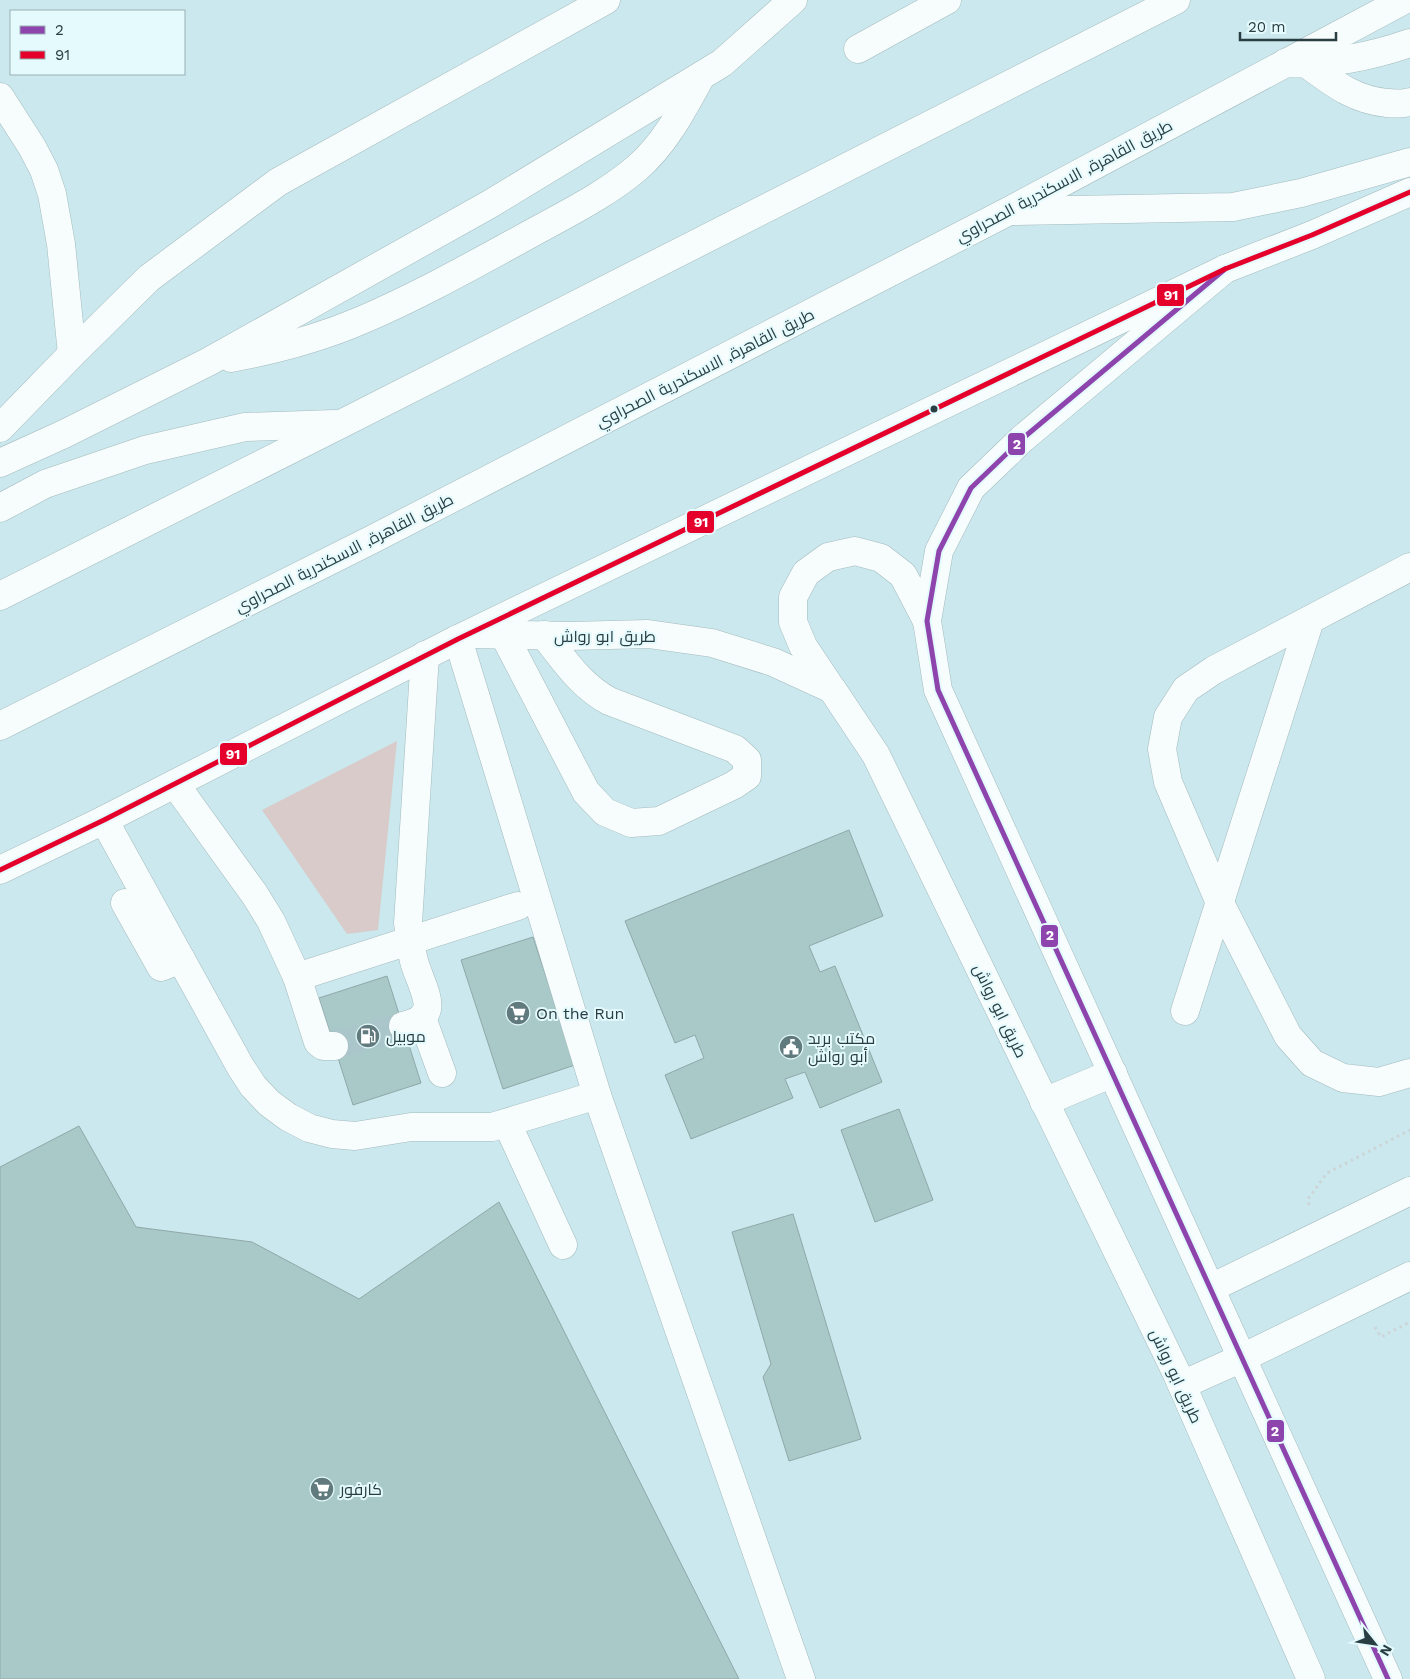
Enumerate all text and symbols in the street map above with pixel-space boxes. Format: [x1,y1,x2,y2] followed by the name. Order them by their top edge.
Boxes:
[10,10,185,75] legend
[1240,10,1336,42] scale bar
[1248,18,1286,36] text: 20 m
[55,21,64,39] text: 2
[55,46,70,64] text: 91
[952,116,1177,250] street label: طريق القاهرة, الاسكندرية الصحراوي
[1156,283,1185,307] line badge: 91
[1164,287,1178,303] text: 91
[593,304,819,435] street label: طريق القاهرة, الاسكندرية الصحراوي
[929,404,939,414] unlabelled marker
[1007,432,1026,456] line badge: 2
[1013,436,1021,452] text: 2
[232,489,458,620] street label: طريق القاهرة, الاسكندرية الصحراوي
[686,510,715,534] line badge: 91
[694,514,708,530] text: 91
[554,627,656,647] street label: طريق ابو رواش
[219,742,248,766] line badge: 91
[226,746,240,762] text: 91
[1040,924,1059,948] line badge: 2
[1046,927,1054,943] text: 2
[968,961,1031,1061] street label: طريق ابو رواش
[505,1000,531,1026] supermarket icon: On the Run
[536,1004,624,1023] place label: On the Run
[355,1023,381,1049] fuel station icon: موبيل
[386,1027,426,1047] place label: موبيل
[808,1029,875,1067] place label: مكتب بريد أبو رواش
[778,1034,804,1060] public building icon: مكتب بريد أبو رواش
[1145,1326,1206,1427] street label: طريق ابو رواش
[1266,1419,1285,1443] line badge: 2
[1271,1423,1279,1439] text: 2
[309,1476,335,1502] supermarket icon: كارفور
[339,1480,382,1499] place label: كارفور
[1350,1619,1400,1669] north arrow
[1377,1642,1396,1659] text: N

